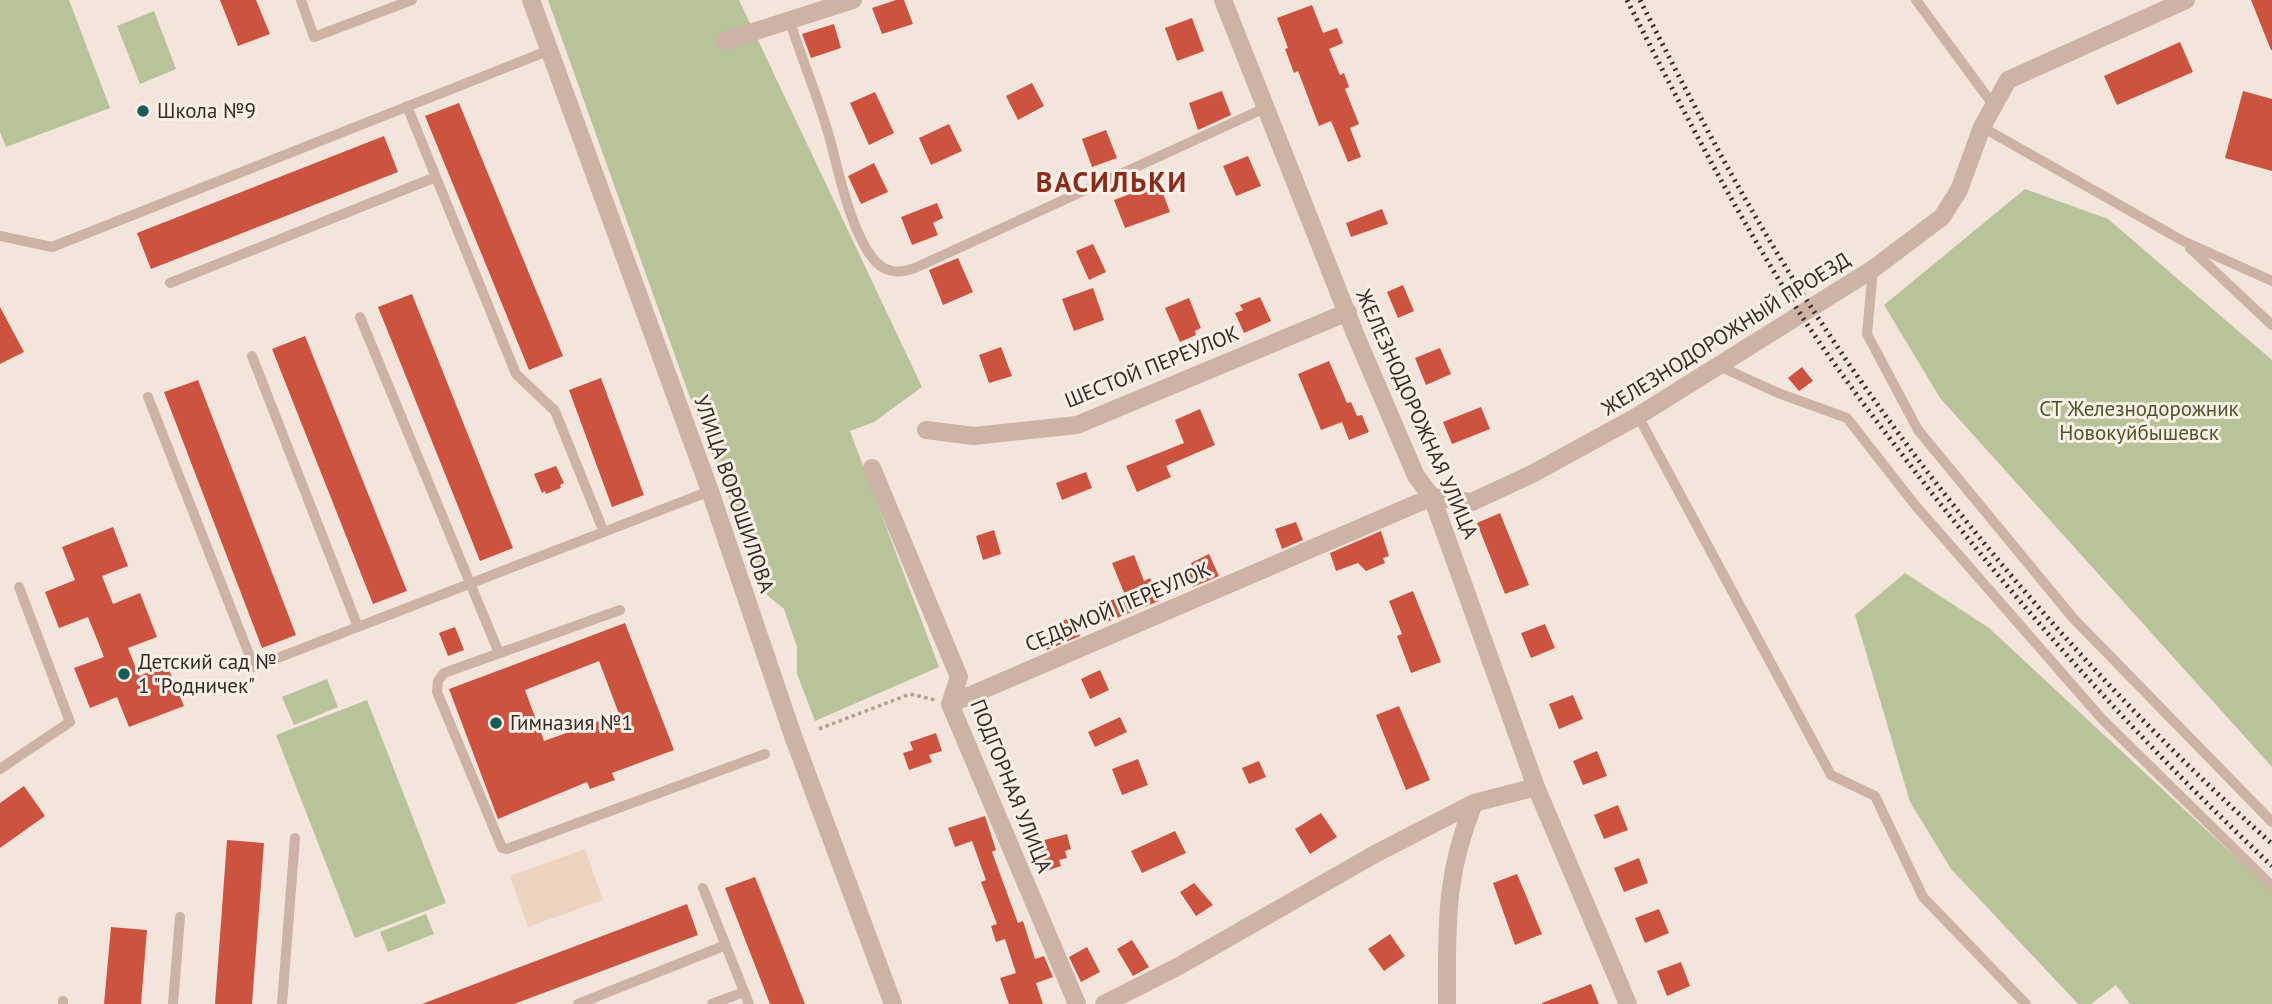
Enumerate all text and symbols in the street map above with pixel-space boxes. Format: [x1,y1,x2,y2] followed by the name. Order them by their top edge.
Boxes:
[157,97,256,124] place label: Школа №9
[135,103,151,119] marker: Школа №9
[1036,163,1188,200] district label: ВАСИЛЬКИ
[1596,246,1855,422] street label: ЖЕЛЕЗНОДОРОЖНЫЙ ПРОЕЗД
[1350,284,1485,543] street label: ЖЕЛЕЗНОДОРОЖНАЯ УЛИЦА
[1061,319,1243,414] street label: ШЕСТОЙ ПЕРЕУЛОК
[688,392,781,597] street label: УЛИЦА ВОРОШИЛОВА
[2039,395,2239,446] park label: СТ Железнодорожник Новокуйбышевск
[1021,555,1215,658] street label: СЕДЬМОЙ ПЕРЕУЛОК
[138,648,277,699] place label: Детский сад № 1 "Родничек"
[116,666,132,682] marker: Детский сад № 1 "Родничек"
[964,695,1059,877] street label: ПОДГОРНАЯ УЛИЦА
[510,709,633,736] place label: Гимназия №1
[488,715,504,731] marker: Гимназия №1

